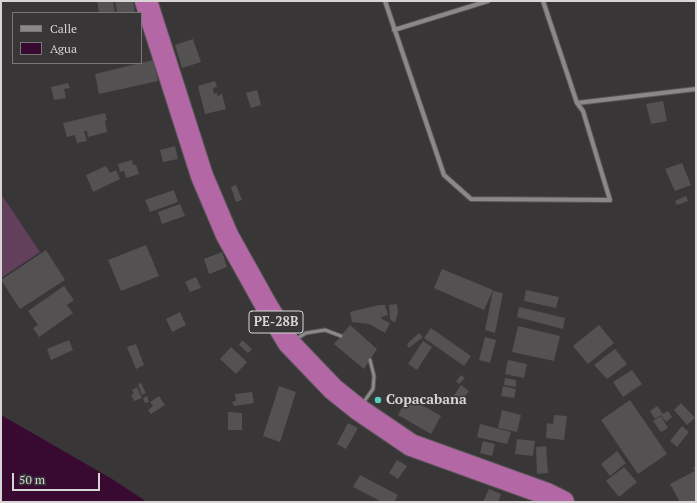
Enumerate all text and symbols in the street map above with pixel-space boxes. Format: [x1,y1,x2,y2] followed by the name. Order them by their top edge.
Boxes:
[12,12,142,64] legend
[50,21,77,36] text: Calle
[50,41,77,56] text: Agua
[249,311,303,333] road number: PE-28B
[386,392,467,408] place label: Copacabana
[373,395,383,405] marker: Copacabana
[14,465,102,491] scale bar
[19,472,45,487] text: 50 m

